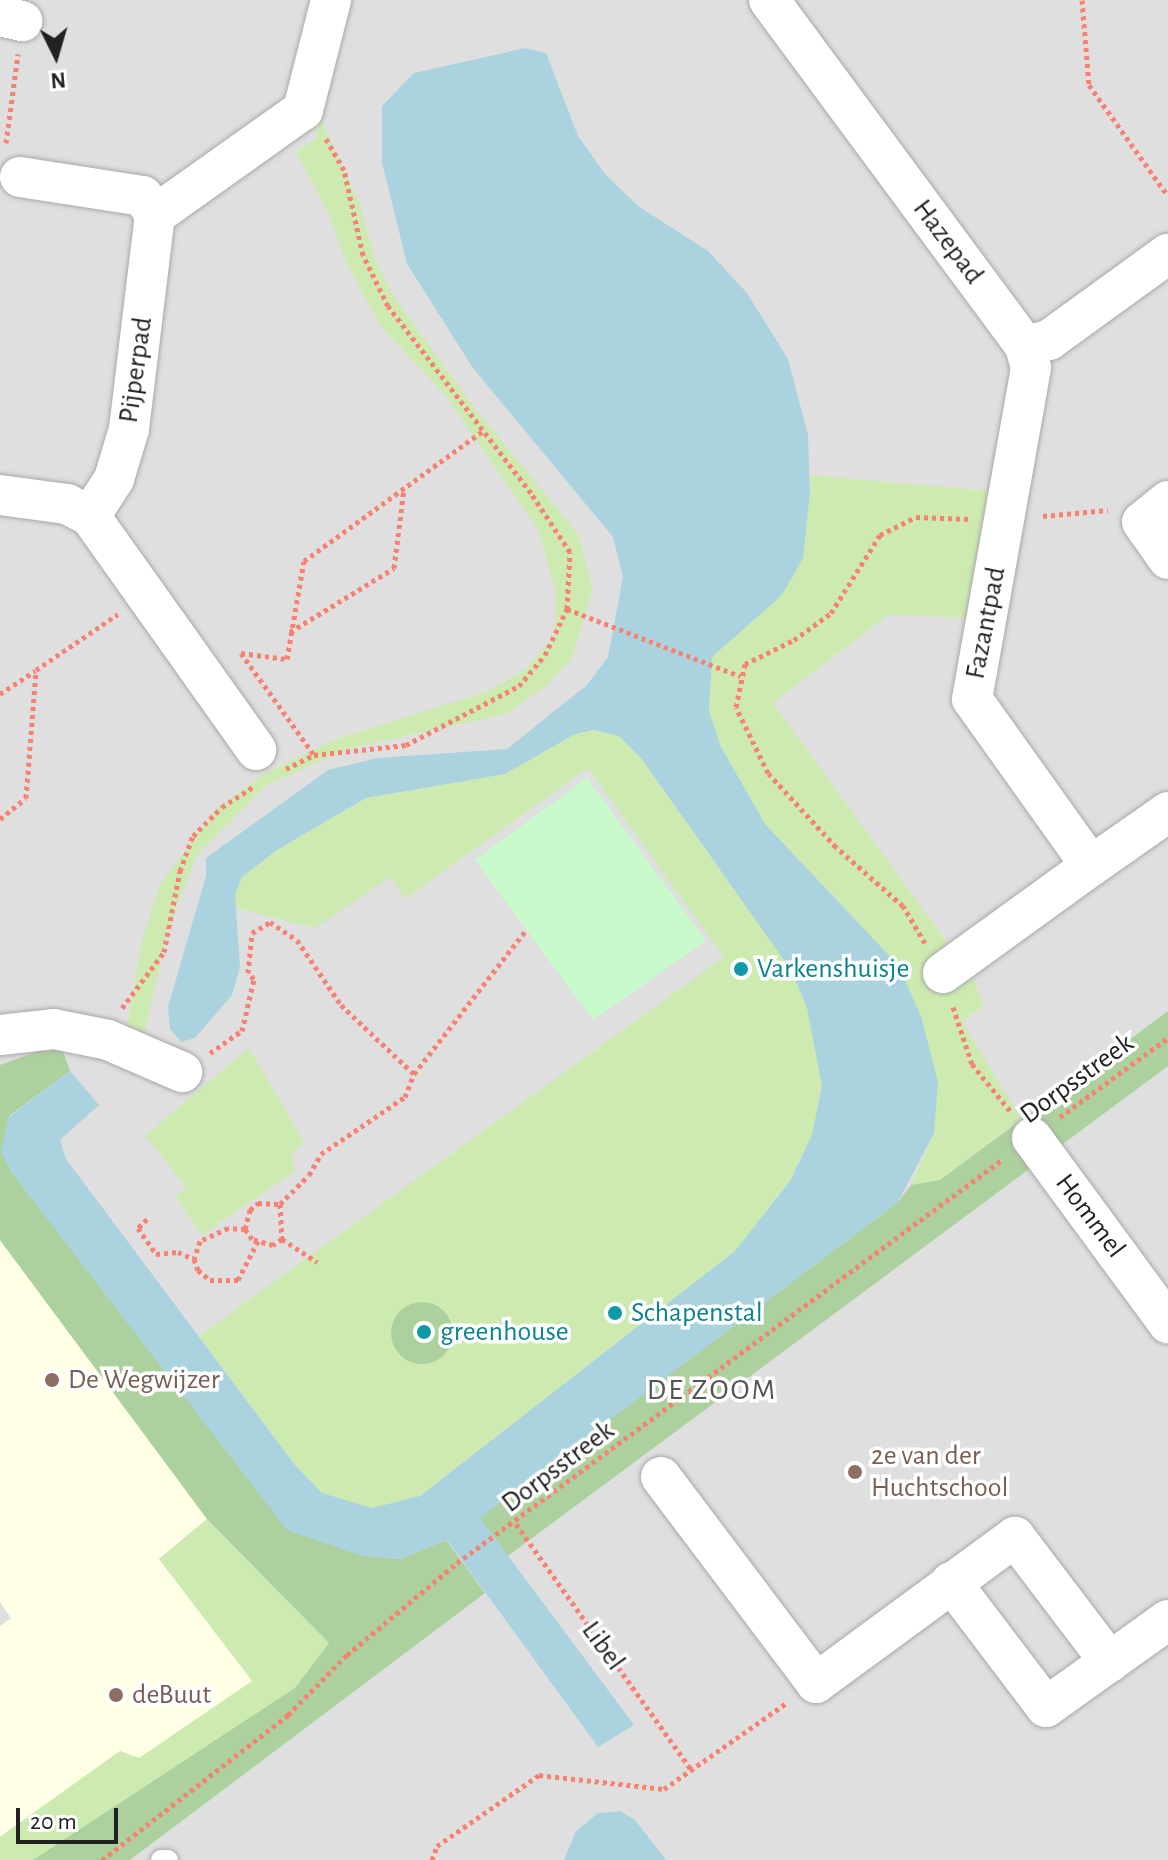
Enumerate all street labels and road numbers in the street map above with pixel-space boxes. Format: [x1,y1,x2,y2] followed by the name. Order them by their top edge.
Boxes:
[905,193,991,291] street label: Hazepad
[112,315,160,425] street label: Pijperpad
[959,564,1013,682] street label: Fazantpad
[1014,1027,1140,1131] street label: Dorpsstreek
[1048,1167,1132,1265] street label: Hommel
[495,1414,621,1520] street label: Dorpsstreek
[574,1615,632,1677] street label: Libel

